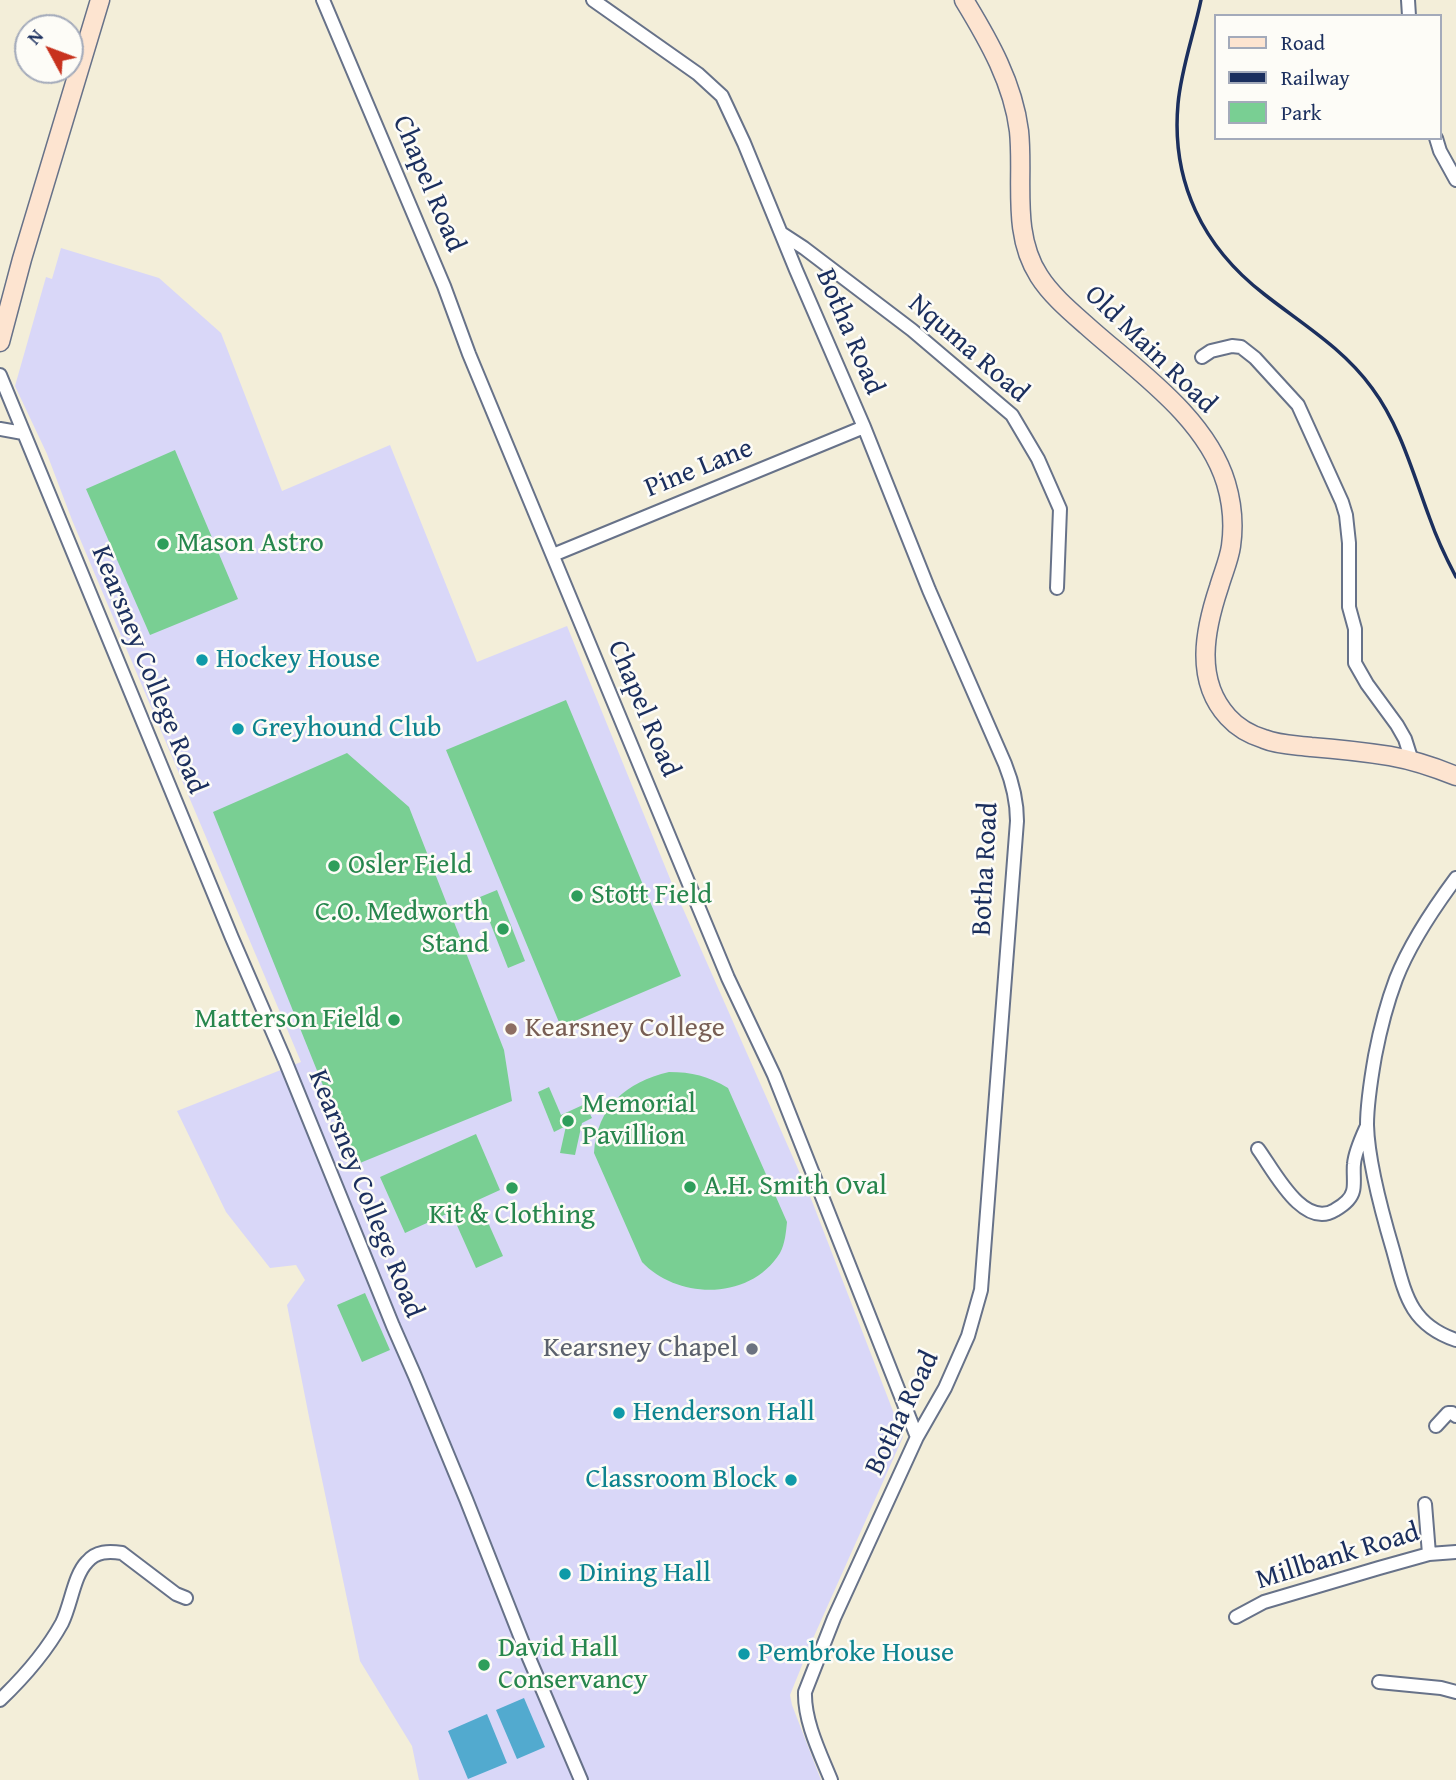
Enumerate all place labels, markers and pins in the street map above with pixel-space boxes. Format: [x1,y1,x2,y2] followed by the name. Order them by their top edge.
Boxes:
[177,527,324,561] place label: Mason Astro
[155,536,171,552] marker: Mason Astro
[216,643,380,677] place label: Hockey House
[194,652,210,668] marker: Hockey House
[252,712,441,746] place label: Greyhound Club
[230,721,246,737] marker: Greyhound Club
[348,849,472,883] place label: Osler Field
[326,858,342,874] marker: Osler Field
[591,879,712,913] place label: Stott Field
[569,888,585,904] marker: Stott Field
[315,896,489,962] place label: C.O. Medworth Stand
[495,921,511,937] marker: C.O. Medworth Stand
[195,1003,380,1037] place label: Matterson Field
[386,1012,402,1028] marker: Matterson Field
[525,1012,725,1046] place label: Kearsney College
[503,1021,519,1037] marker: Kearsney College
[582,1088,696,1154] place label: Memorial Pavillion
[560,1113,576,1129] marker: Memorial Pavillion
[704,1170,887,1204] place label: A.H. Smith Oval
[682,1179,698,1195] marker: A.H. Smith Oval
[504,1180,520,1196] marker: Kit & Clothing
[429,1199,595,1233] place label: Kit & Clothing
[543,1332,738,1366] place label: Kearsney Chapel
[744,1341,760,1357] marker: Kearsney Chapel
[633,1396,815,1430] place label: Henderson Hall
[611,1405,627,1421] marker: Henderson Hall
[585,1463,777,1497] place label: Classroom Block
[783,1472,799,1488] marker: Classroom Block
[579,1557,711,1591] place label: Dining Hall
[557,1566,573,1582] marker: Dining Hall
[498,1632,648,1698] place label: David Hall Conservancy
[758,1637,954,1671] place label: Pembroke House
[736,1646,752,1662] marker: Pembroke House
[476,1657,492,1673] marker: David Hall Conservancy

